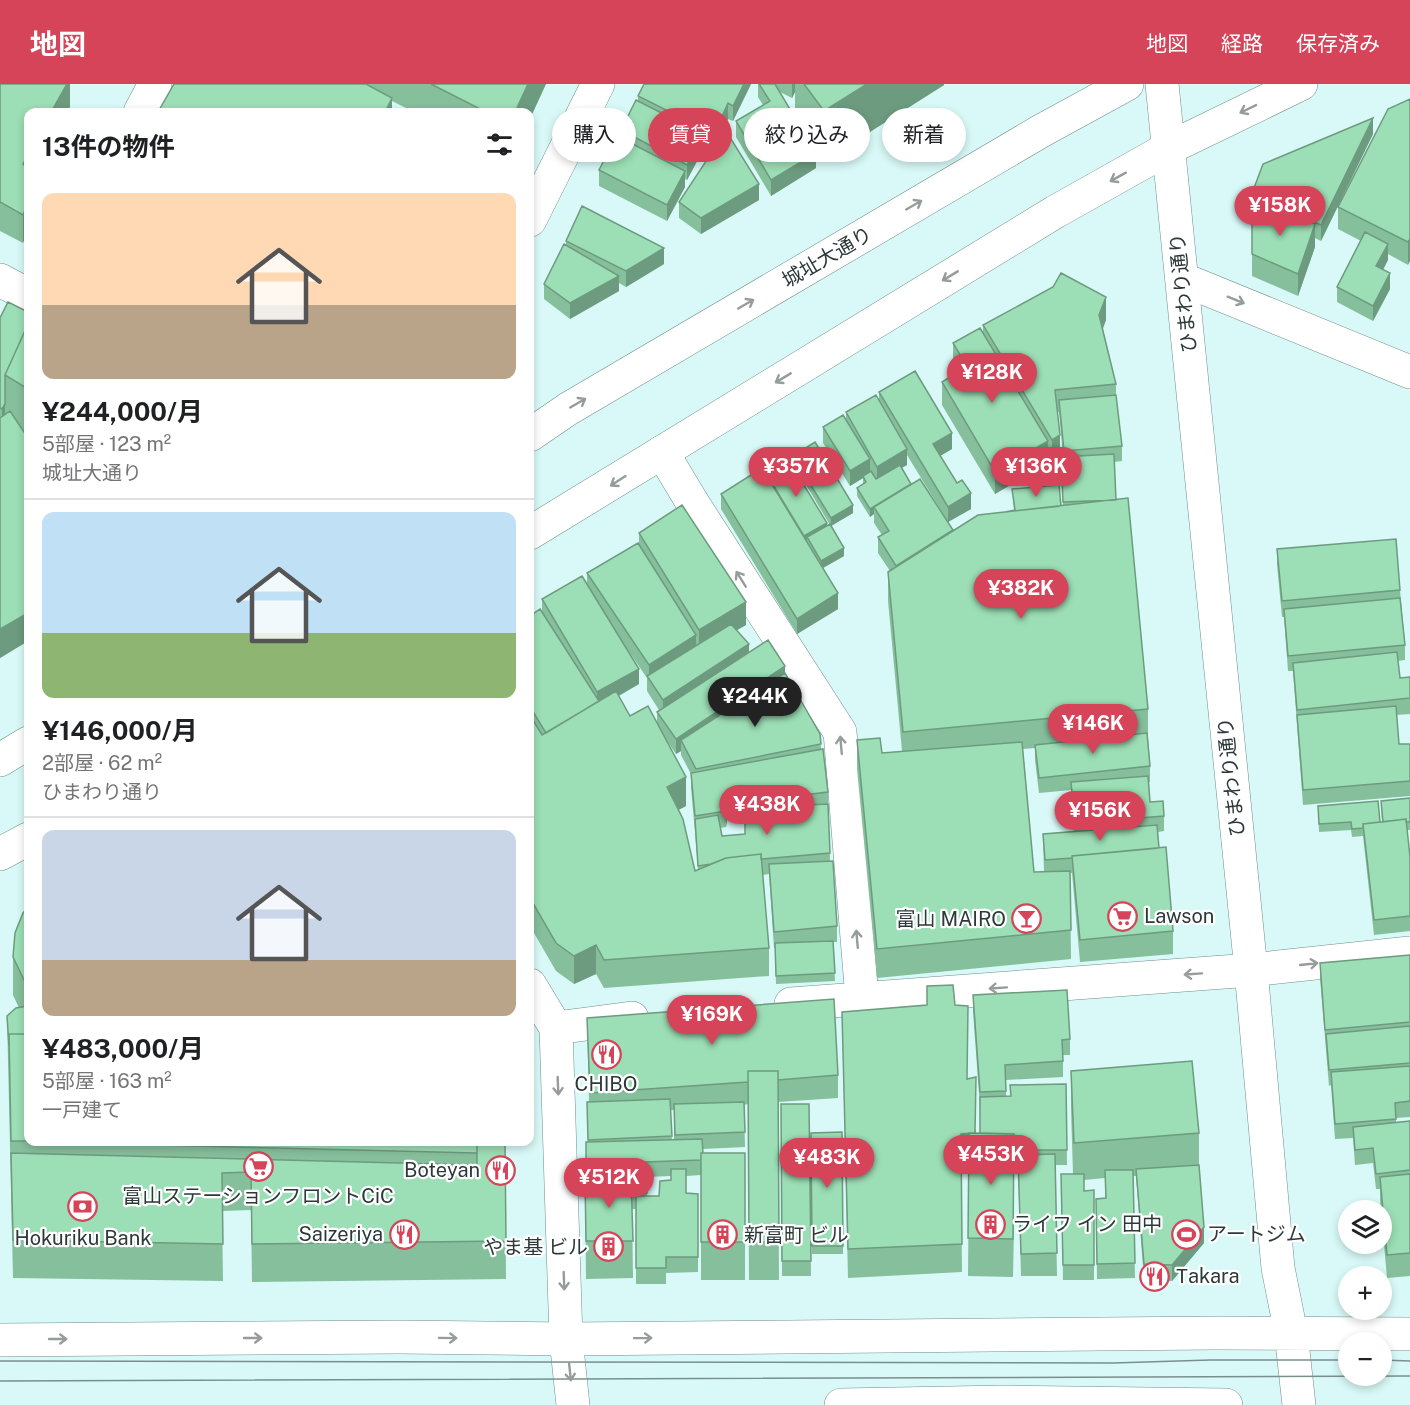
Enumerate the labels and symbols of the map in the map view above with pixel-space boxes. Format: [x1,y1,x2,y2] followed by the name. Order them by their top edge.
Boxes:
[1239,103,1257,115] one-way arrow
[1110,171,1127,183] one-way arrow
[1238,186,1322,237] pin: ¥158K
[905,199,922,211] one-way arrow
[778,222,876,292] street label: 城址大通り
[1165,232,1201,354] street label: ひまわり通り
[942,270,959,282] one-way arrow
[1227,295,1245,306] one-way arrow
[737,298,754,310] one-way arrow
[950,353,1034,404] pin: ¥128K
[775,372,792,384] one-way arrow
[569,397,586,409] one-way arrow
[754,447,838,498] pin: ¥357K
[994,447,1078,498] pin: ¥136K
[610,475,627,487] one-way arrow
[979,569,1063,620] pin: ¥382K
[734,571,746,588] one-way arrow
[713,677,797,728] pin: ¥244K
[1051,704,1135,755] pin: ¥146K
[1213,716,1249,838] street label: ひまわり通り
[835,736,846,755] one-way arrow
[725,785,809,836] pin: ¥438K
[1058,791,1142,842] pin: ¥156K
[1107,900,1139,932] supermarket icon: Lawson
[1011,903,1043,935] bar icon: 富山 MAIRO
[1144,904,1214,928] place label: Lawson
[896,907,1006,931] place label: 富山 MAIRO
[851,930,862,950] one-way arrow
[1299,958,1319,969] one-way arrow
[1183,969,1203,980] one-way arrow
[989,983,1009,994] one-way arrow
[670,995,754,1046] pin: ¥169K
[590,1038,622,1070] restaurant icon: CHIBO
[575,1072,637,1096] place label: CHIBO
[552,1076,564,1096] one-way arrow
[949,1135,1033,1186] pin: ¥453K
[785,1138,869,1189] pin: ¥483K
[242,1150,274,1182] supermarket icon: 富山ステーションフロントCiC
[485,1154,517,1186] restaurant icon: Boteyan
[404,1158,480,1182] place label: Boteyan
[567,1158,651,1209] pin: ¥512K
[122,1184,394,1208] place label: 富山ステーションフロントCiC
[67,1191,99,1223] bank icon: Hokuriku Bank
[975,1208,1007,1240] building icon: ライフ イン 田中
[1012,1212,1162,1236] place label: ライフ イン 田中
[388,1218,420,1250] restaurant icon: Saizeriya
[1170,1218,1202,1250] sports icon: アートジム
[707,1219,739,1251] building icon: 新富町 ビル
[298,1222,383,1246] place label: Saizeriya
[1207,1222,1306,1246] place label: アートジム
[744,1223,849,1247] place label: 新富町 ビル
[15,1226,151,1250] place label: Hokuriku Bank
[593,1231,625,1263] building icon: やま基 ビル
[483,1235,588,1259] place label: やま基 ビル
[1139,1260,1171,1292] restaurant icon: Тakara
[1176,1264,1240,1288] place label: Тakara
[558,1271,570,1291] one-way arrow
[243,1332,263,1344] one-way arrow
[438,1332,458,1344] one-way arrow
[633,1333,653,1344] one-way arrow
[48,1334,68,1345] one-way arrow
[565,1362,576,1382] one-way arrow

